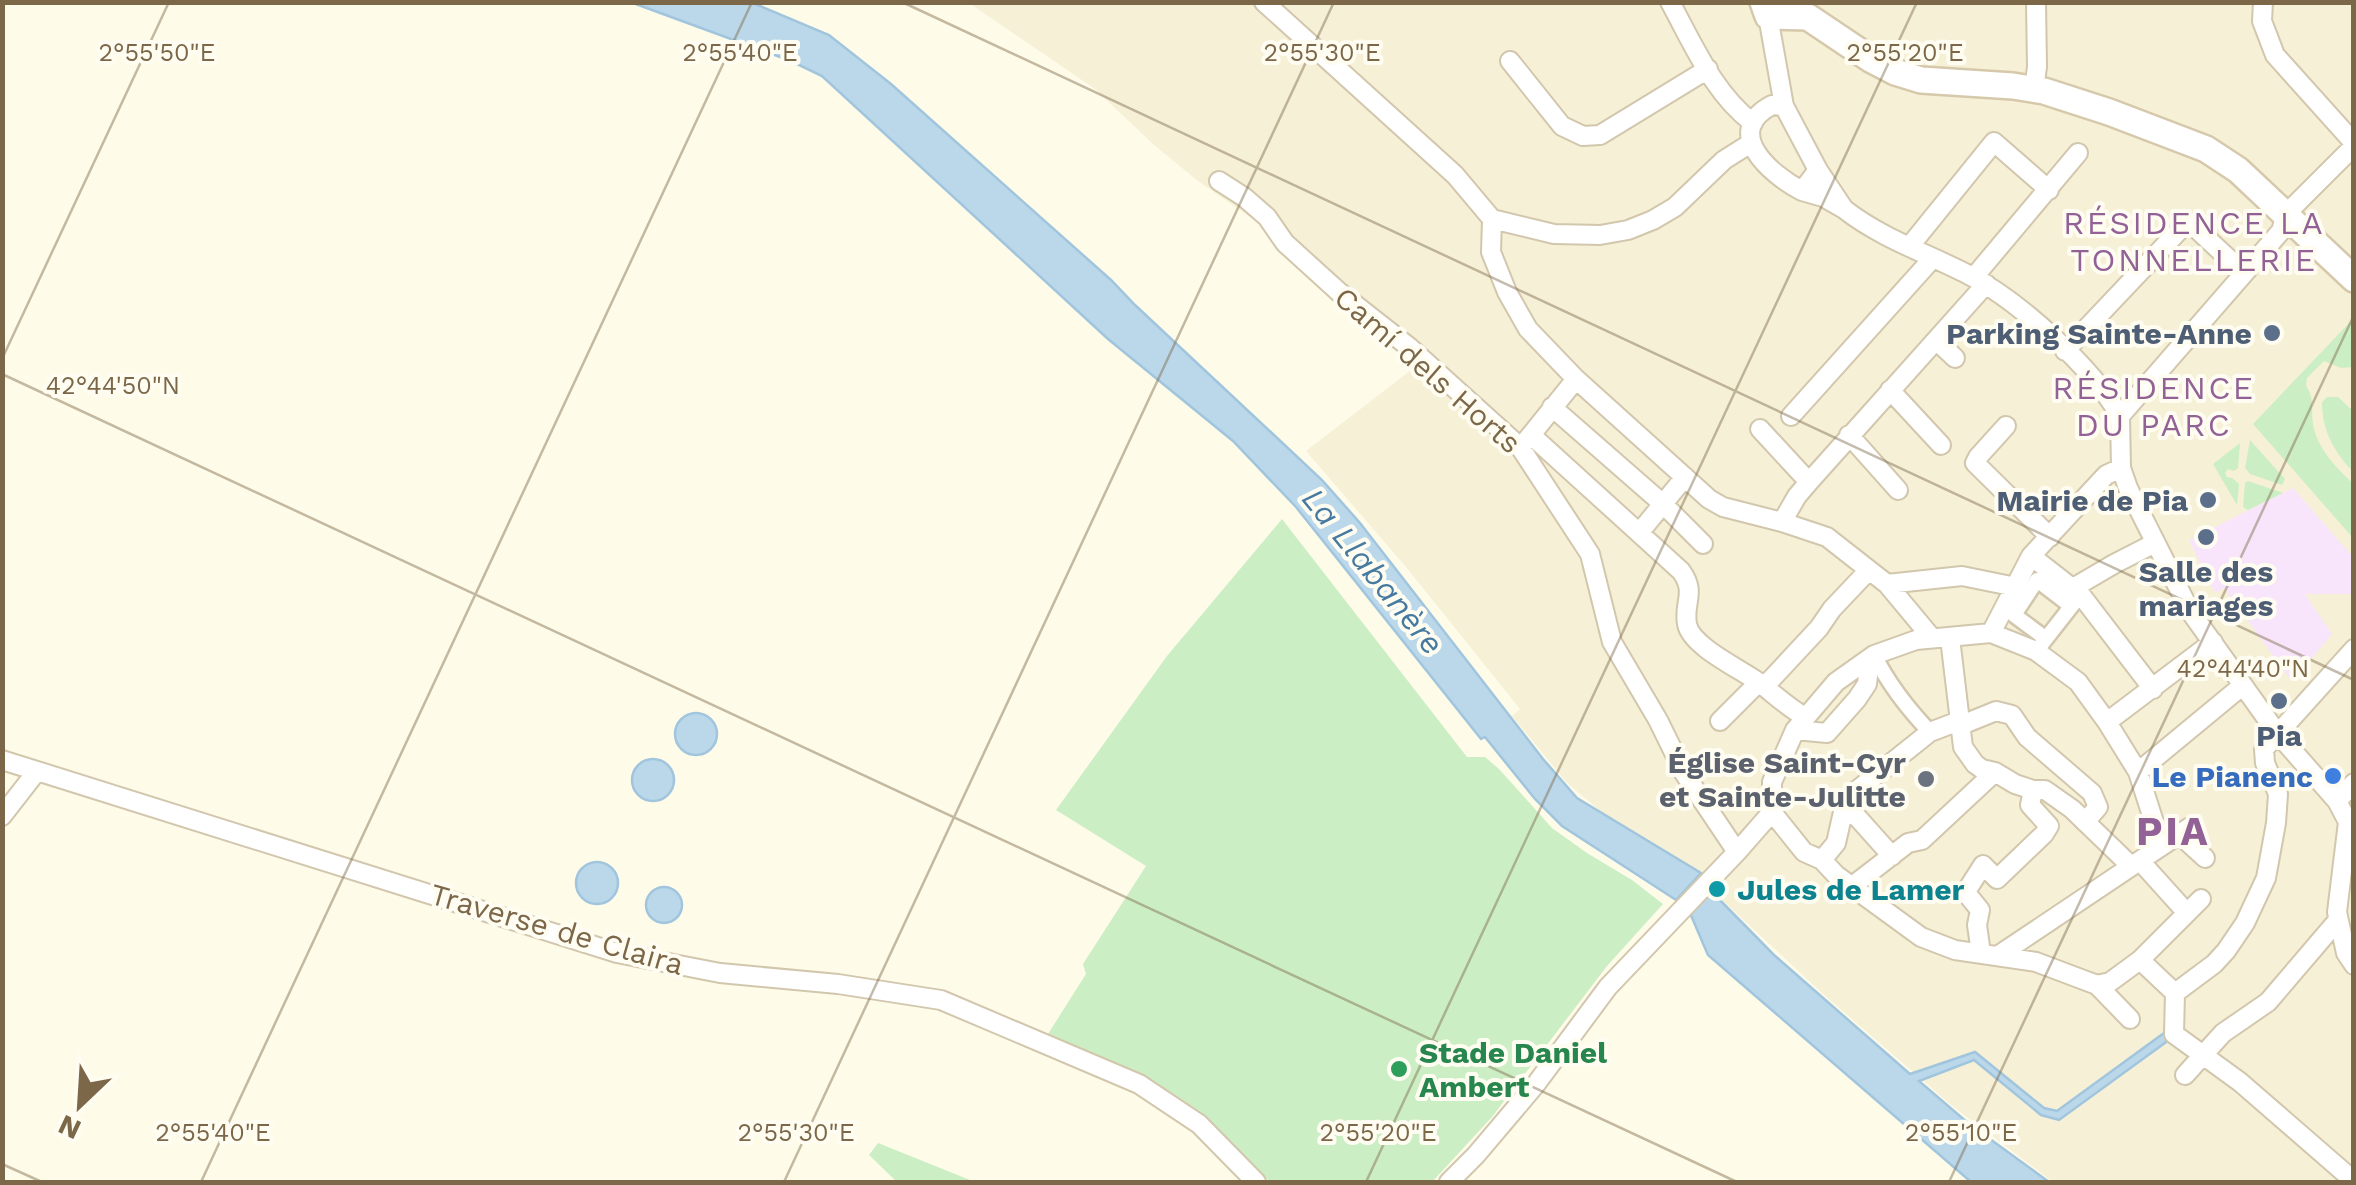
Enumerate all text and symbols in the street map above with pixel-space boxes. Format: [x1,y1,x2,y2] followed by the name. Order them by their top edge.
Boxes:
[98,38,216,67] text: 2°55'50"E
[682,38,798,67] text: 2°55'40"E
[1263,38,1381,67] text: 2°55'30"E
[1846,38,1964,67] text: 2°55'20"E
[2063,204,2325,279] district label: RÉSIDENCE LA TONNELLERIE
[1328,280,1528,460] street label: Camí dels Horts
[1946,316,2252,351] place label: Parking Sainte-Anne
[2261,322,2283,344] marker: Parking Sainte-Anne
[2052,369,2256,444] district label: RÉSIDENCE DU PARC
[46,371,180,400] text: 42°44'50"N
[1294,480,1452,662] water label: La Llabanère
[1996,483,2189,518] place label: Mairie de Pia
[2197,489,2219,511] marker: Mairie de Pia
[2195,526,2217,548] marker: Salle des mariages
[2139,554,2273,623] place label: Salle des mariages
[2177,654,2309,683] text: 42°44'40"N
[2268,690,2290,712] marker: Pia
[2256,718,2303,753] place label: Pia
[1659,745,1906,814] place label: Église Saint-Cyr et Sainte-Julitte
[2151,759,2313,794] place label: Le Pianenc
[2322,765,2344,787] marker: Le Pianenc
[1915,768,1937,790] marker: Église Saint-Cyr et Sainte-Julitte
[2136,808,2210,855] district label: PIA
[1737,872,1965,907] place label: Jules de Lamer
[426,876,688,982] street label: Traverse de Claira
[1706,878,1728,900] marker: Jules de Lamer
[1419,1035,1607,1104] place label: Stade Daniel Ambert
[30,1055,130,1155] north arrow
[1388,1058,1410,1080] marker: Stade Daniel Ambert
[53,1108,86,1147] text: N
[155,1118,271,1147] text: 2°55'40"E
[737,1118,855,1147] text: 2°55'30"E
[1319,1118,1437,1147] text: 2°55'20"E
[1905,1118,2017,1147] text: 2°55'10"E

